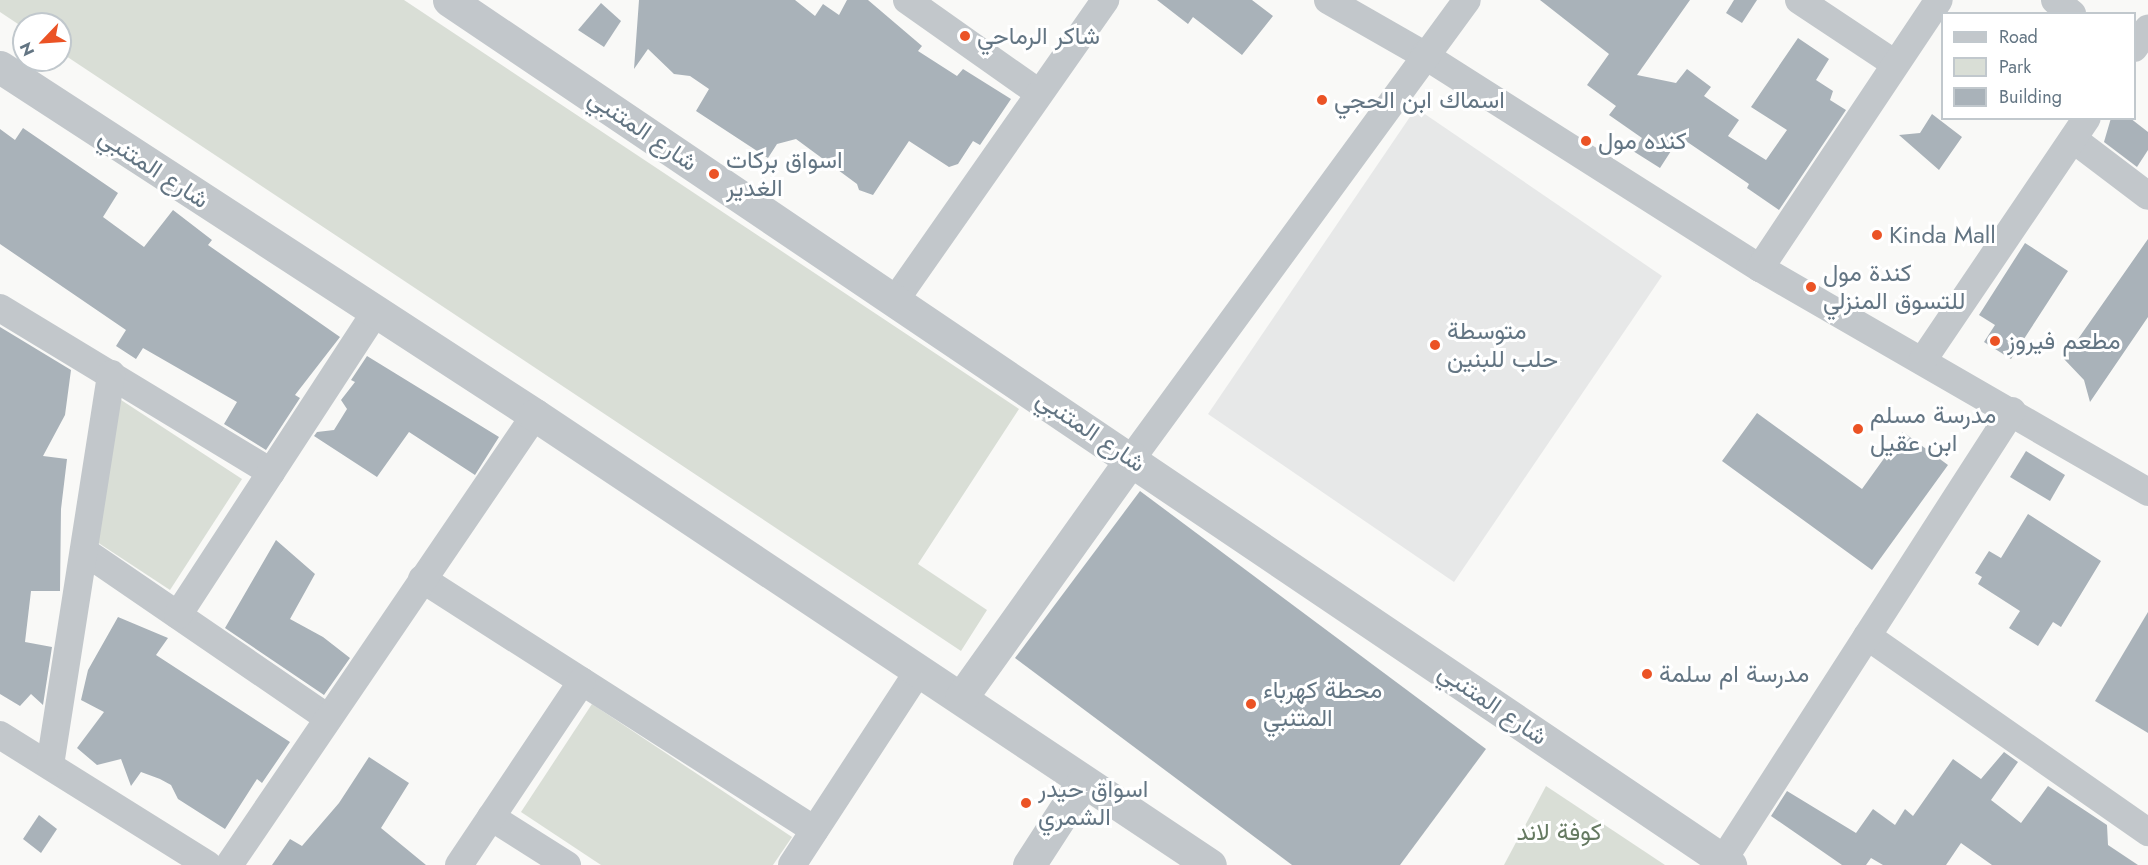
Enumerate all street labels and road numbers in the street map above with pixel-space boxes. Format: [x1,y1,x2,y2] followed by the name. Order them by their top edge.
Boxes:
[583,83,703,177] street label: شارع المتنبي
[94,122,214,214] street label: شارع المتنبي
[1031,384,1151,478] street label: شارع المتنبي
[1433,657,1553,751] street label: شارع المتنبي

